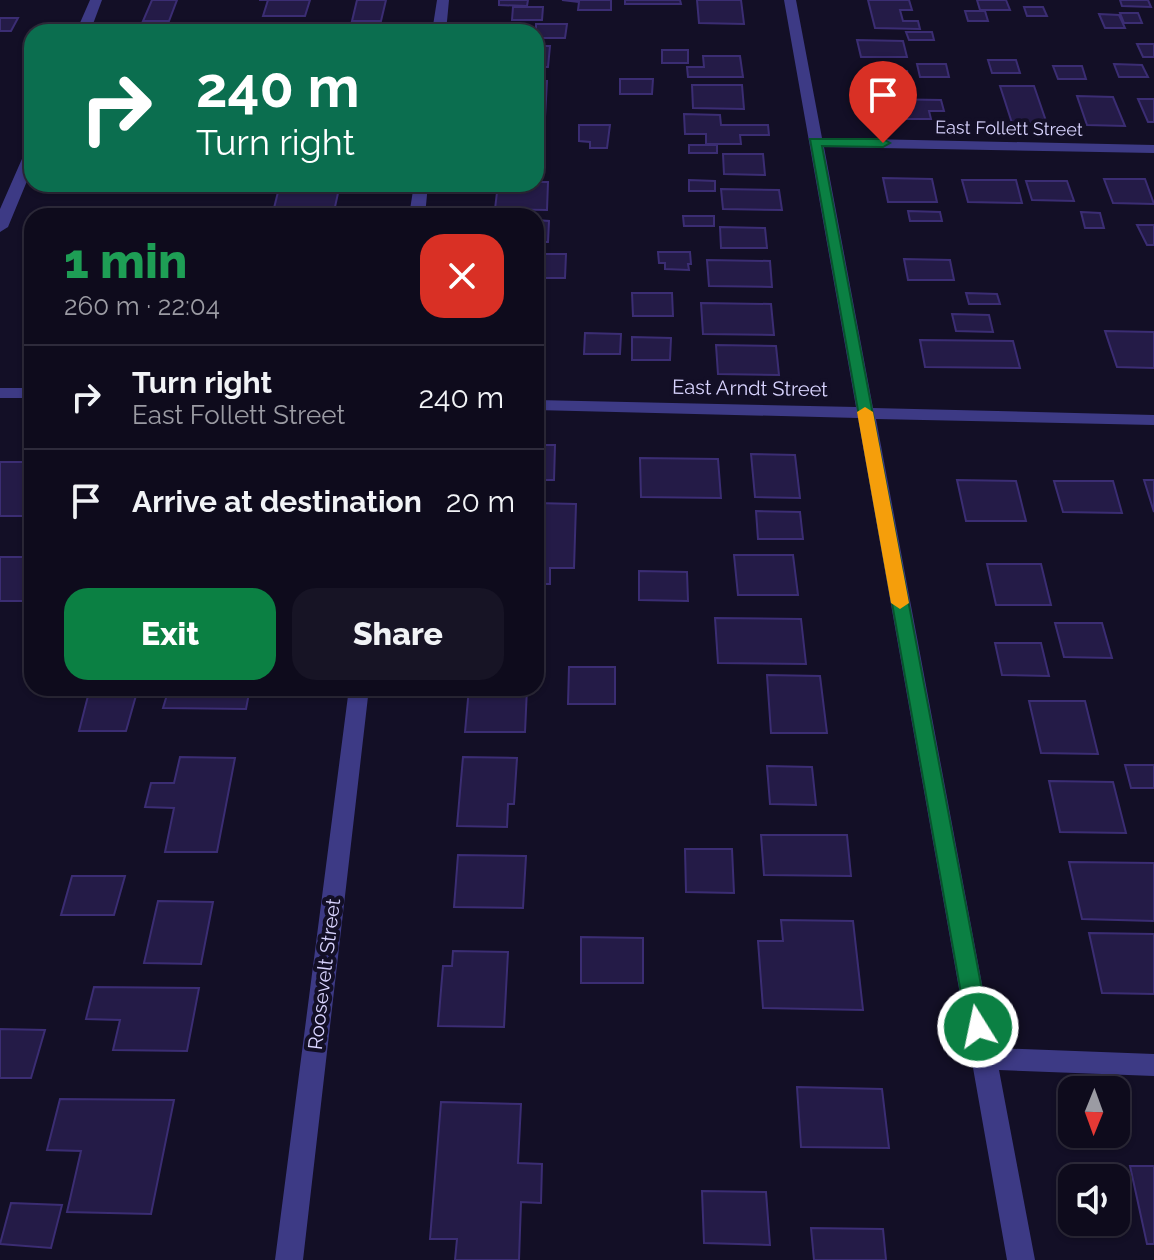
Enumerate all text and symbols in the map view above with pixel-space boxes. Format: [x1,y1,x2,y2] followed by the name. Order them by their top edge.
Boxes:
[196,54,360,120] text: 240 m
[64,56,168,160] icon: right
[849,61,917,143] pin
[861,73,905,117] icon: arrive
[935,116,1083,140] street label: East Follett Street
[196,121,355,163] text: Turn right
[64,233,187,289] text: 1 min
[420,234,504,318] button: close
[64,291,220,321] text: 260 m · 22:04
[132,365,272,400] text: Turn right
[64,375,108,419] icon: right
[672,375,828,401] street label: East Arndt Street
[418,380,504,415] text: 240 m
[132,400,345,430] text: East Follett Street
[64,479,108,523] icon: arrive
[132,484,422,519] text: Arrive at destination
[446,484,515,519] text: 20 m
[64,588,276,680] button: Exit
[292,588,504,680] button: Share
[303,897,345,1051] street label: Roosevelt Street
[936,985,1020,1069] position arrow
[1058,1076,1130,1148] north arrow
[1058,1076,1130,1236] map controls
[1058,1164,1130,1236] button: sound

